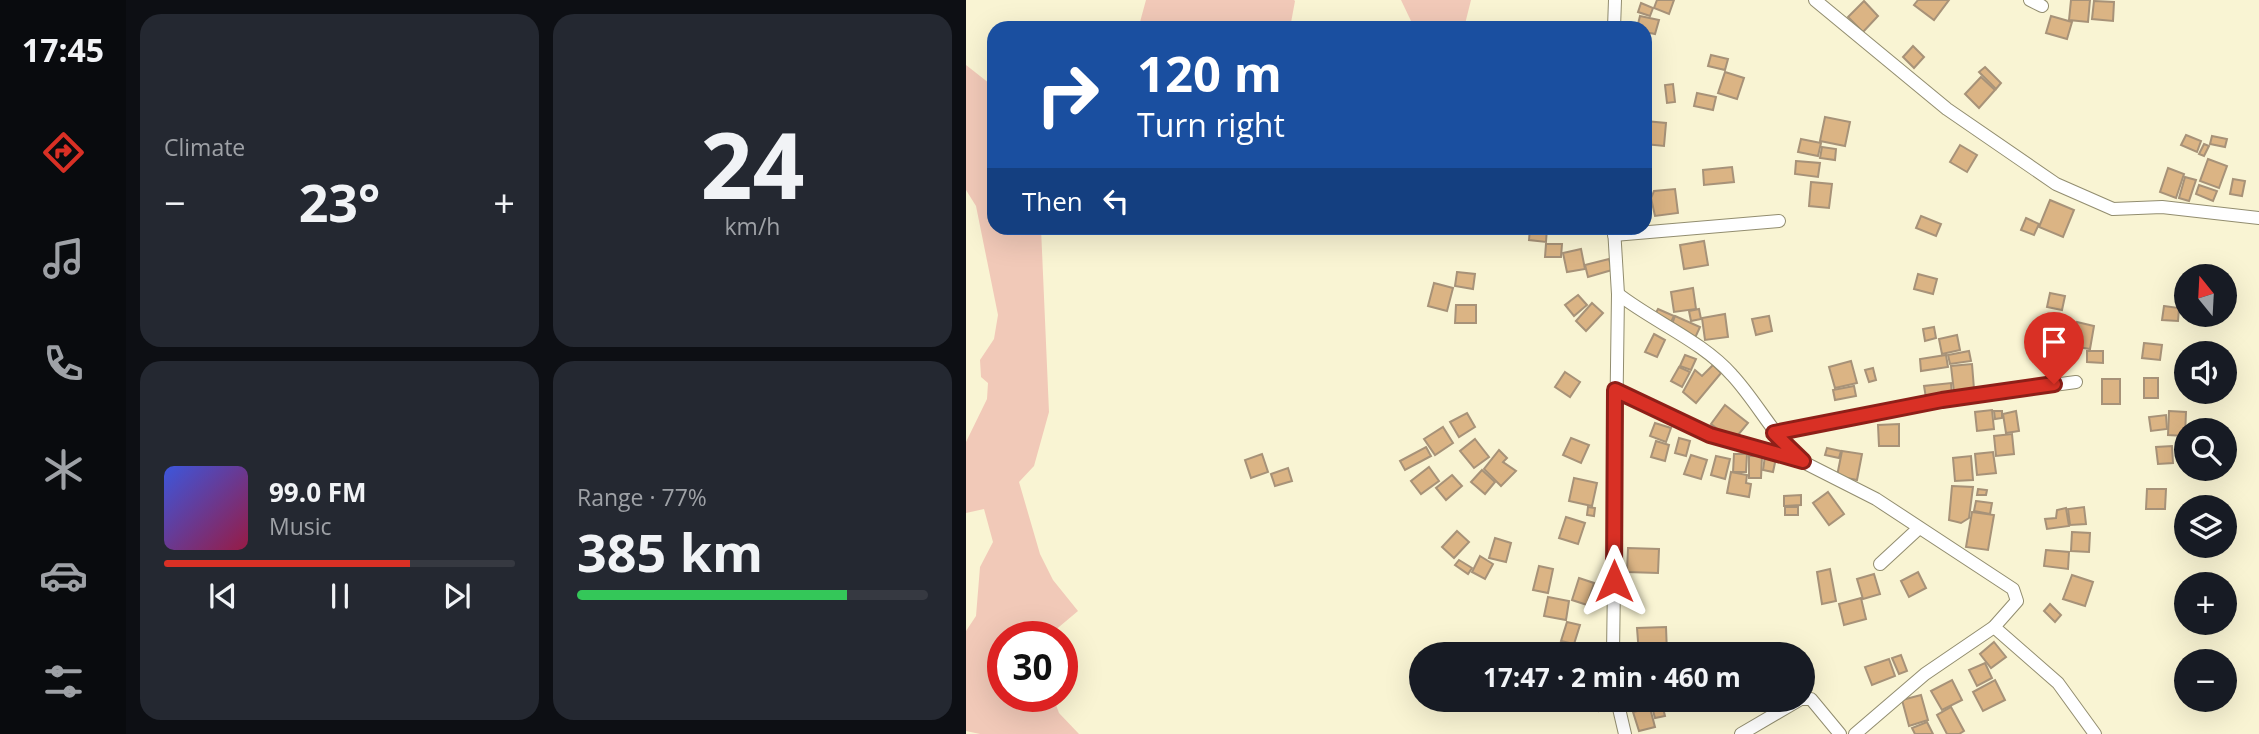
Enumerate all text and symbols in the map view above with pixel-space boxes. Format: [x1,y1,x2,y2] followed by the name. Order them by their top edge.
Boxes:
[22,28,104,71] text: 17:45
[1137,40,1282,106] text: 120 m
[1022,49,1113,140] icon: right
[700,102,805,226] text: 24
[1137,103,1285,146] text: Turn right
[39,128,88,177] icon: directions
[164,131,245,163] text: Climate
[299,166,380,237] text: 23°
[164,176,186,228] text: −
[493,176,515,228] text: +
[1097,182,1135,220] icon: left
[1022,183,1083,219] text: Then
[725,210,780,242] text: km/h
[39,234,88,283] icon: music
[2174,264,2236,327] north arrow
[2174,264,2237,712] map controls
[2024,312,2084,384] pin
[2035,323,2073,361] icon: arrive
[39,339,88,388] icon: phone
[2174,341,2237,404] button: sound
[2174,418,2237,481] button: search
[39,445,88,494] icon: climate
[269,474,367,510] text: 99.0 FM
[577,481,707,513] text: Range · 77%
[2174,495,2237,558] button: layers
[269,510,332,542] text: Music
[577,516,763,587] text: 385 km
[1577,544,1651,618] position arrow
[39,551,88,600] icon: car
[2174,572,2237,635] button: +
[204,577,242,615] icon: previous
[321,577,359,615] icon: pause
[438,577,476,615] icon: next
[987,621,1078,712] speed limit sign: 30
[2174,649,2237,712] button: −
[39,657,88,706] icon: filters
[1483,659,1741,695] text: 17:47 · 2 min · 460 m

